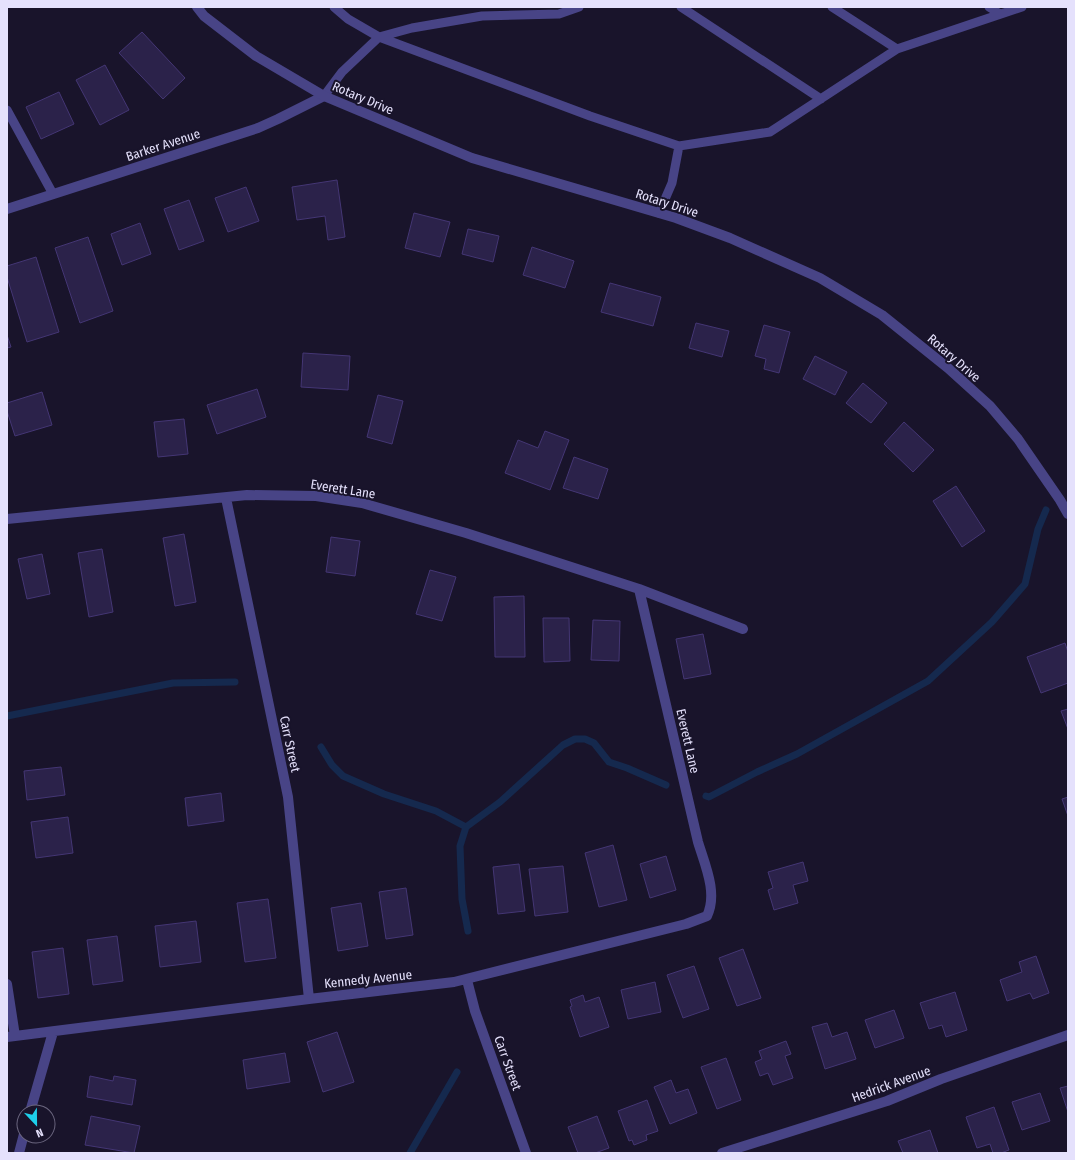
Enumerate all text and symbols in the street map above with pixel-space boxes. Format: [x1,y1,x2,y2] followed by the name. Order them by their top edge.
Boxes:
[330,78,396,118] street label: Rotary Drive
[124,126,202,164] street label: Barker Avenue
[634,186,700,220] street label: Rotary Drive
[924,331,984,385] street label: Rotary Drive
[309,476,377,502] street label: Everett Lane
[673,707,703,775] street label: Everett Lane
[277,715,303,774] street label: Carr Street
[323,967,413,991] street label: Kennedy Avenue
[491,1034,525,1093] street label: Carr Street
[850,1063,932,1105] street label: Hedrick Avenue
[16,1104,56,1144] north arrow
[34,1126,45,1140] text: N

